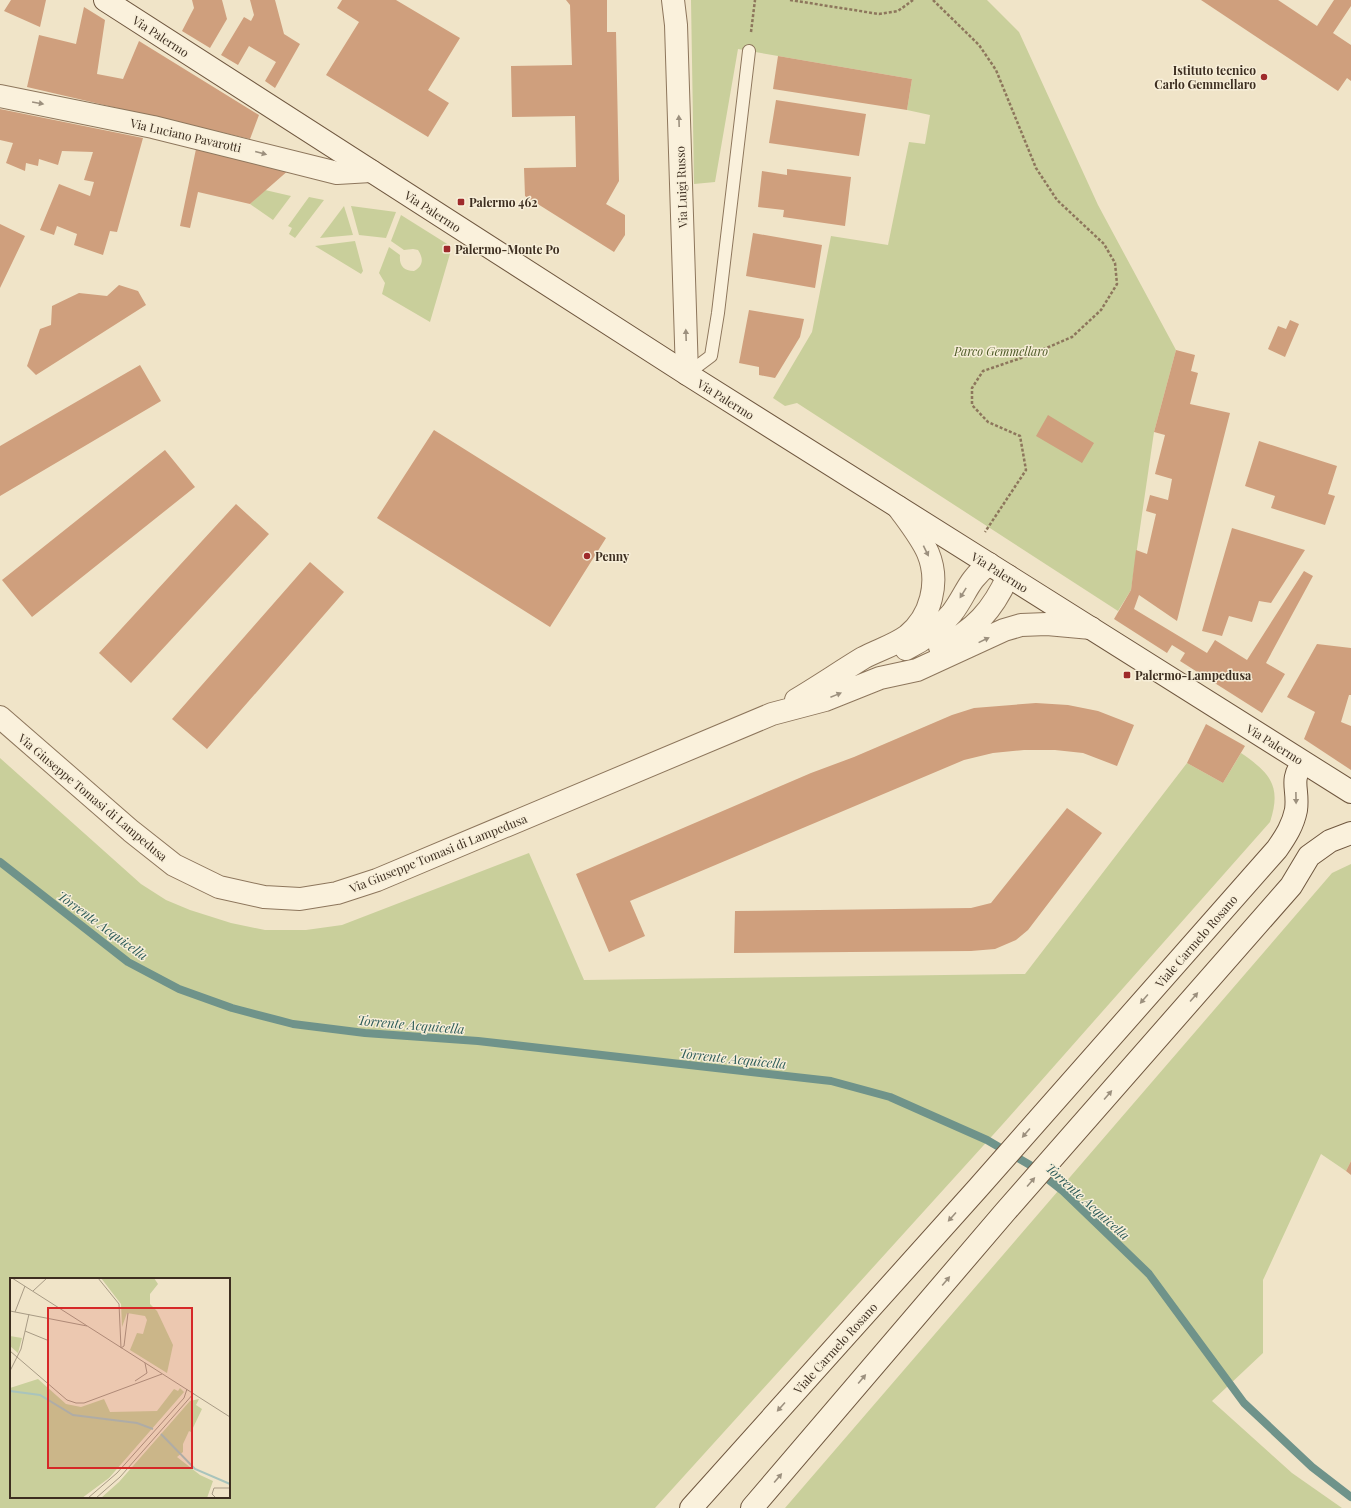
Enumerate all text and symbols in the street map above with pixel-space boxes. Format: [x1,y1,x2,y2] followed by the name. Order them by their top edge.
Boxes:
[129,11,193,60] street label: Via Palermo
[1154,62,1256,92] place label: Istituto tecnico Carlo Gemmellaro
[1259,72,1269,82] marker: Istituto tecnico Carlo Gemmellaro
[32,100,45,106] one-way arrow
[128,114,244,156] street label: Via Luciano Pavarotti
[676,114,682,127] one-way arrow
[672,145,690,229] street label: Via Luigi Russo
[255,150,267,156] one-way arrow
[401,186,465,235] street label: Via Palermo
[469,194,537,210] place label: Palermo 462
[456,197,466,207] marker: Palermo 462
[455,241,560,257] place label: Palermo-Monte Po
[442,244,452,254] marker: Palermo-Monte Po
[682,329,689,341] one-way arrow
[953,343,1048,359] park label: Parco Gemmellaro
[694,375,758,423] street label: Via Palermo
[923,545,929,557] one-way arrow
[595,548,630,564] place label: Penny
[968,548,1032,596] street label: Via Palermo
[582,551,592,561] marker: Penny
[960,587,967,599] one-way arrow
[978,637,989,643] one-way arrow
[1135,667,1252,683] place label: Palermo-Lampedusa
[1122,670,1132,680] marker: Palermo-Lampedusa
[831,692,843,698] one-way arrow
[1243,720,1307,768] street label: Via Palermo
[14,729,171,864] street label: Via Giuseppe Tomasi di Lampedusa
[1292,792,1299,804] one-way arrow
[346,810,529,896] street label: Via Giuseppe Tomasi di Lampedusa
[55,887,152,964] water label: Torrente Acquicella
[1151,891,1241,991] street label: Viale Carmelo Rosano
[1189,992,1198,1003] one-way arrow
[1140,994,1149,1004] one-way arrow
[357,1011,465,1037] water label: Torrente Acquicella
[679,1044,787,1072] water label: Torrente Acquicella
[1103,1090,1112,1100] one-way arrow
[1022,1129,1031,1138] one-way arrow
[1042,1159,1134,1243] water label: Torrente Acquicella
[1027,1177,1036,1188] one-way arrow
[947,1212,957,1222] one-way arrow
[942,1275,951,1286] one-way arrow
[10,1278,230,1498] inset map
[789,1299,881,1398] street label: Viale Carmelo Rosano
[857,1375,866,1384] one-way arrow
[777,1403,786,1412] one-way arrow
[773,1473,782,1484] one-way arrow

